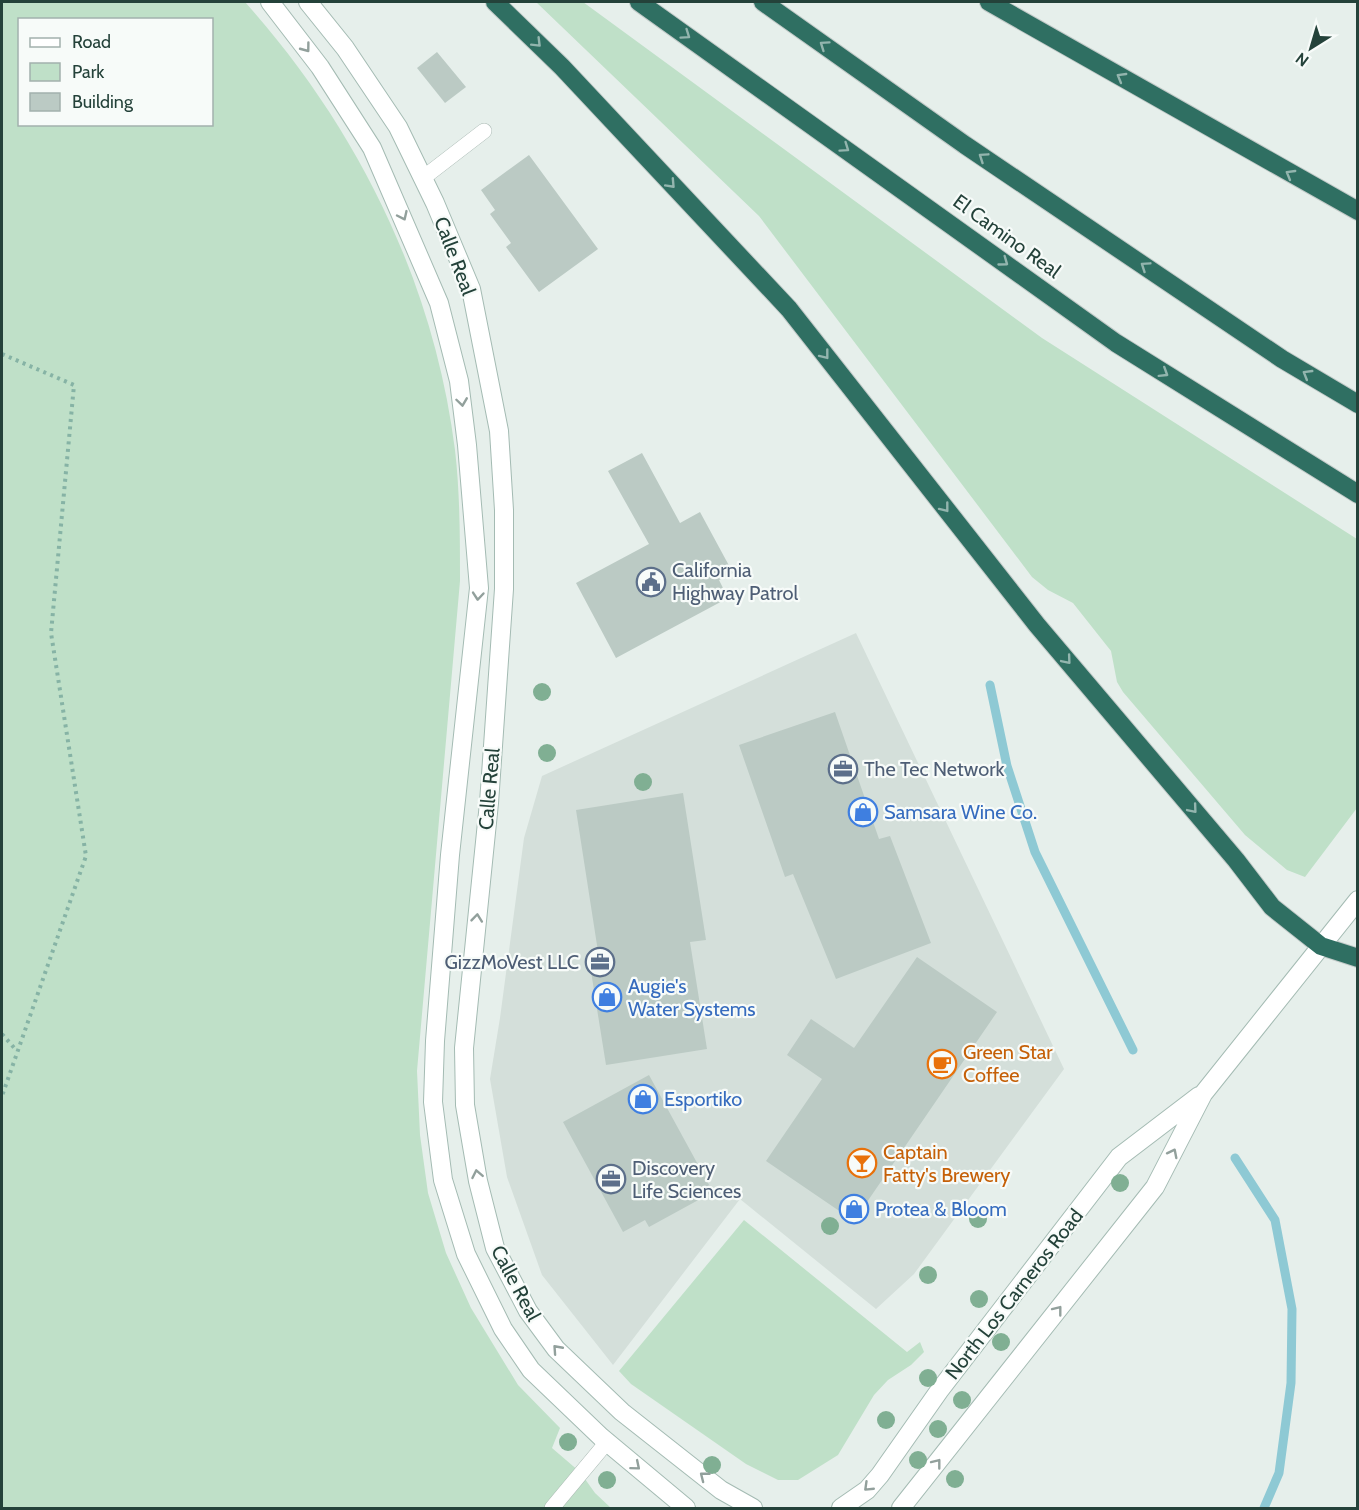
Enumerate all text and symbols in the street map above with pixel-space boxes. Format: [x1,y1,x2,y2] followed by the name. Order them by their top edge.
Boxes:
[18,18,213,126] legend
[1281,18,1341,78] north arrow
[680,28,691,39] one-way arrow
[72,31,111,53] text: Road
[529,35,540,46] one-way arrow
[819,41,830,52] one-way arrow
[298,42,309,53] one-way arrow
[1292,49,1313,71] text: N
[72,61,105,83] text: Park
[1117,73,1127,84] one-way arrow
[72,91,134,113] text: Building
[839,141,850,152] one-way arrow
[979,153,990,164] one-way arrow
[1286,169,1296,181] one-way arrow
[664,176,675,187] one-way arrow
[949,189,1066,283] street label: El Camino Real
[396,210,408,221] one-way arrow
[429,213,481,299] street label: Calle Real
[997,255,1008,266] one-way arrow
[1140,262,1151,273] one-way arrow
[817,348,828,359] one-way arrow
[1158,365,1168,377] one-way arrow
[1303,370,1313,381] one-way arrow
[455,397,467,406] one-way arrow
[938,501,949,512] one-way arrow
[672,558,798,605] place label: California Highway Patrol
[635,566,667,598] public building icon: California Highway Patrol
[472,591,485,600] one-way arrow
[1060,653,1071,664] one-way arrow
[473,747,505,831] street label: Calle Real
[827,753,859,785] office icon: The Tec Network
[864,757,1005,781] place label: The Tec Network
[847,796,879,828] shop icon: Samsara Wine Co.
[884,800,1037,824] place label: Samsara Wine Co.
[1186,802,1197,813] one-way arrow
[470,913,483,923] one-way arrow
[584,946,616,978] office icon: GizzMoVest LLC
[444,950,579,974] place label: GizzMoVest LLC
[628,974,756,1021] place label: Augie's Water Systems
[591,981,623,1013] shop icon: Augie's Water Systems
[963,1040,1053,1087] place label: Green Star Coffee
[926,1048,958,1080] cafe icon: Green Star Coffee
[627,1083,659,1115] shop icon: Esportiko
[664,1087,742,1111] place label: Esportiko
[883,1140,1010,1187] place label: Captain Fatty's Brewery
[846,1147,878,1179] bar icon: Captain Fatty's Brewery
[1165,1148,1177,1159] one-way arrow
[632,1156,741,1203] place label: Discovery Life Sciences
[595,1163,627,1195] office icon: Discovery Life Sciences
[471,1170,484,1180] one-way arrow
[838,1193,870,1225] shop icon: Protea & Bloom
[875,1197,1007,1221] place label: Protea & Bloom
[940,1204,1088,1384] street label: North Los Carneros Road
[486,1241,546,1325] street label: Calle Real
[1051,1306,1062,1317] one-way arrow
[553,1345,564,1355] one-way arrow
[929,1458,940,1469] one-way arrow
[629,1459,640,1470] one-way arrow
[700,1473,711,1484] one-way arrow
[864,1480,875,1491] one-way arrow

